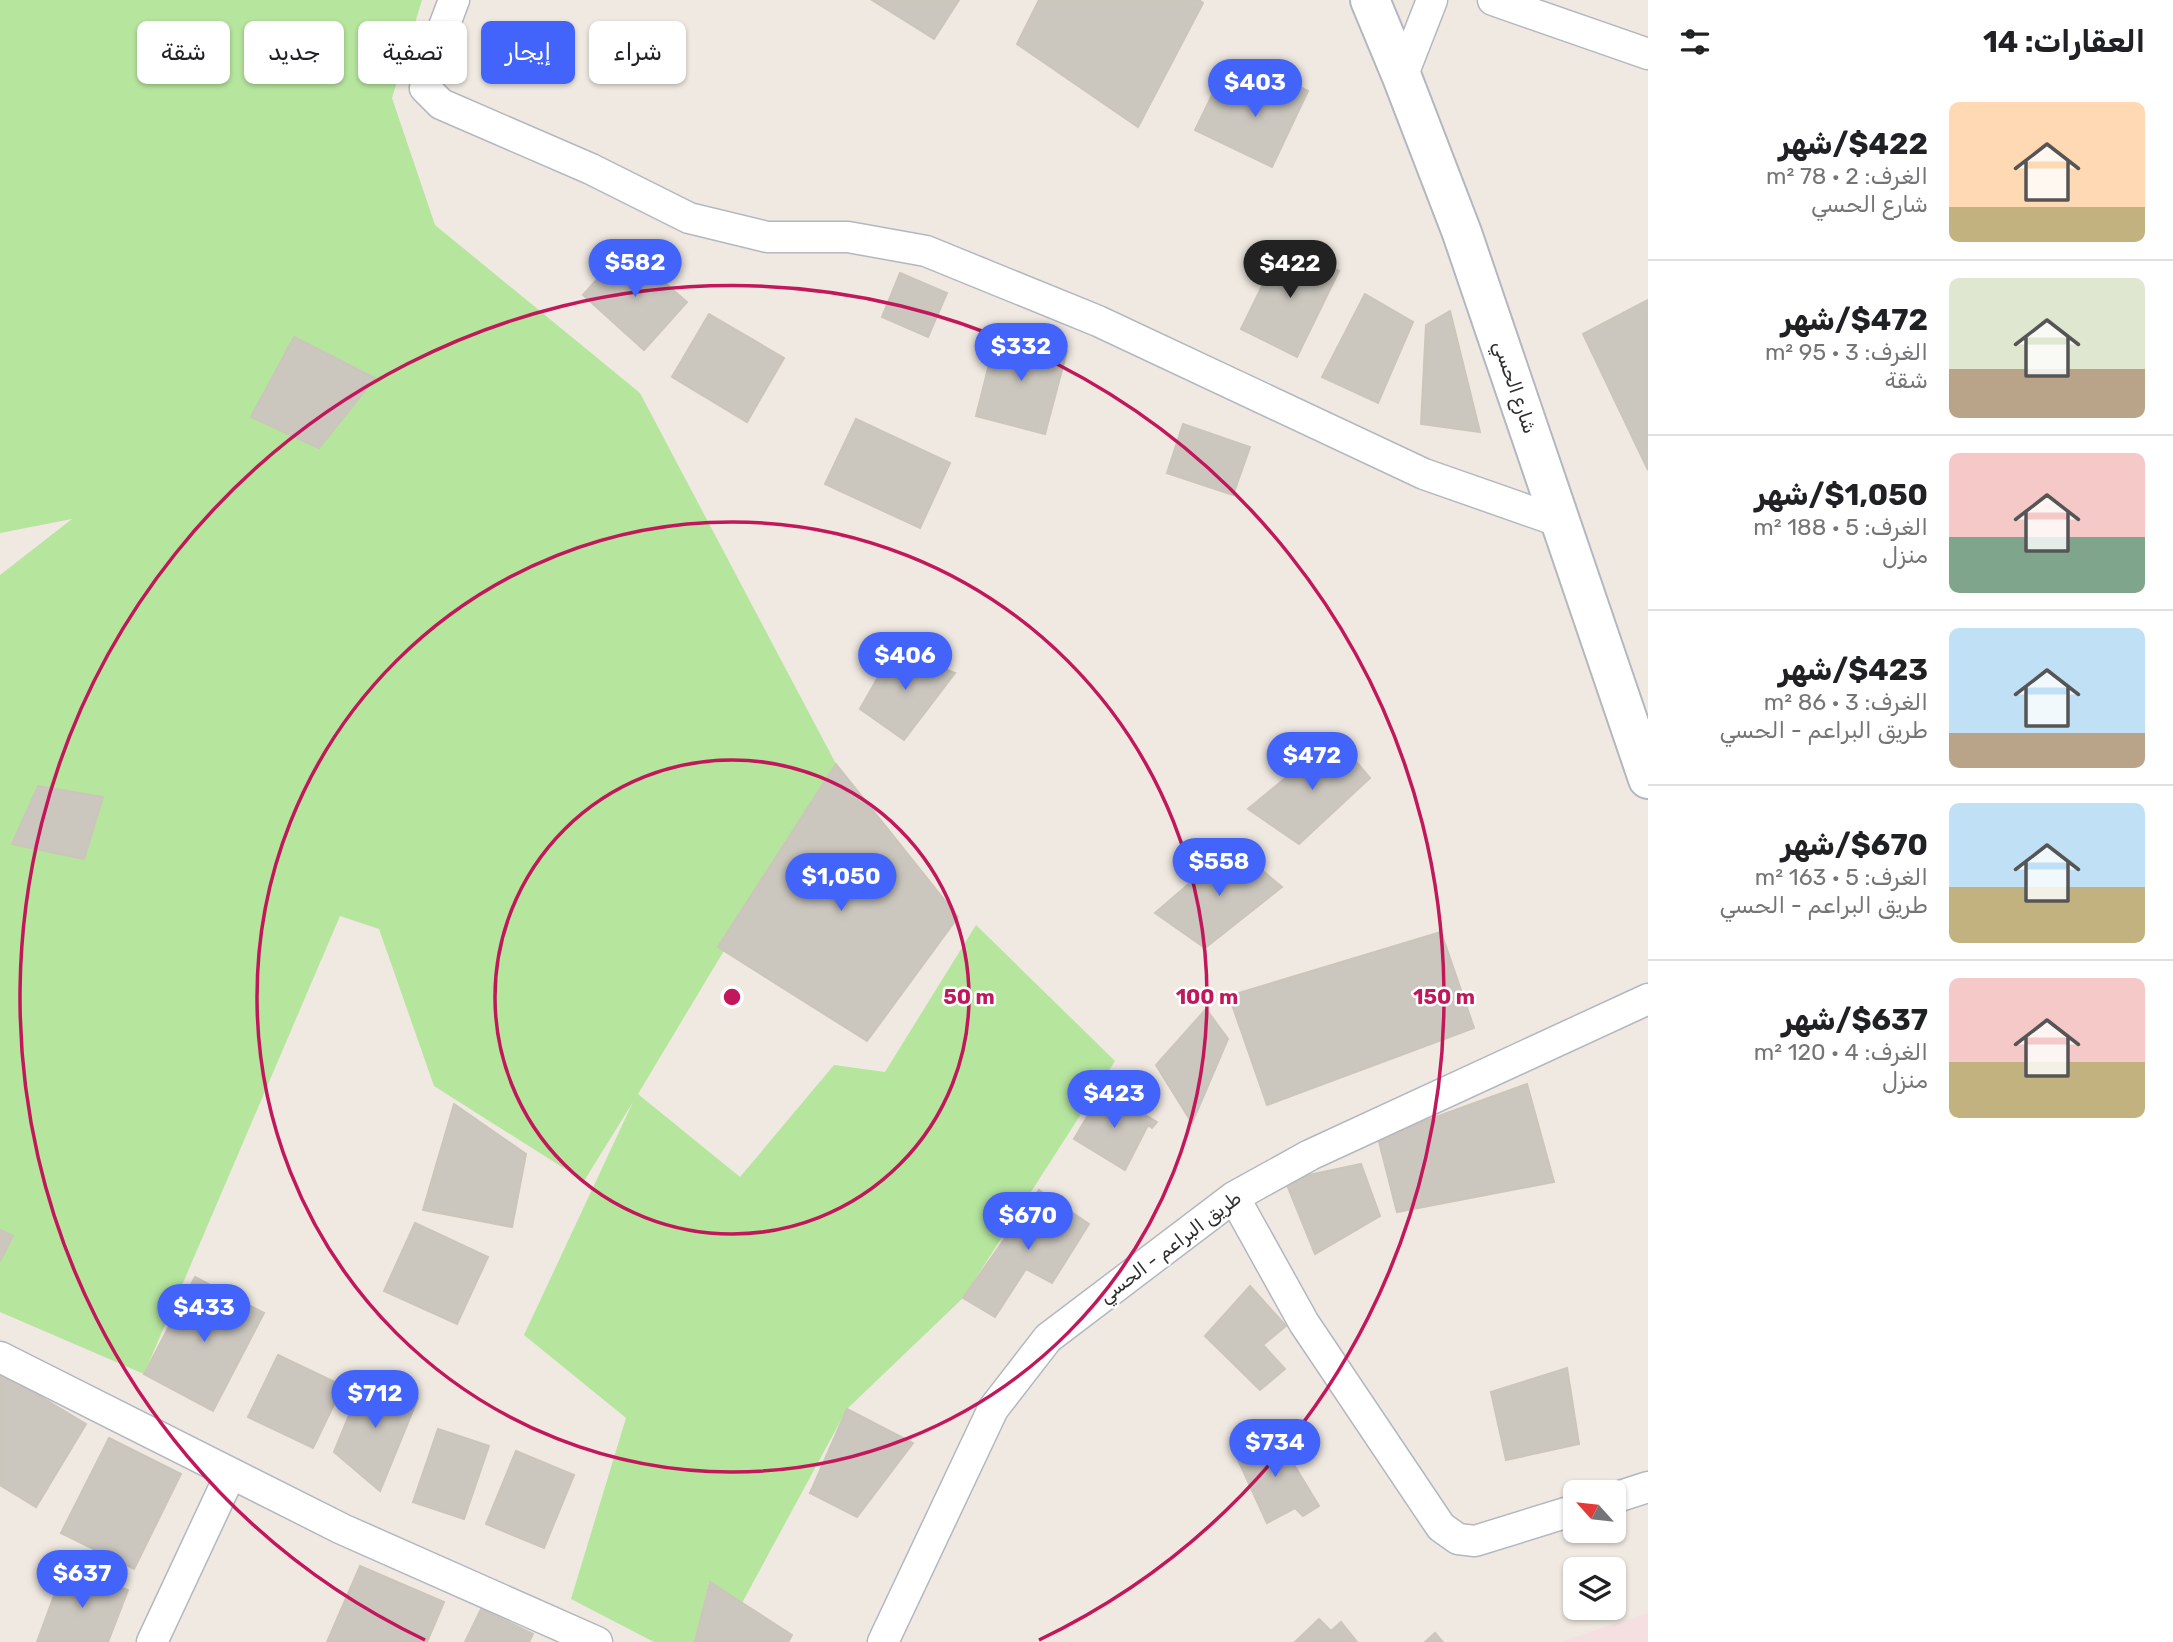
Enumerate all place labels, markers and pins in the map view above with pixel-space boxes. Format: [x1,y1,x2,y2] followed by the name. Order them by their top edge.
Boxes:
[1214,60,1296,119] pin: $403
[594,240,676,299] pin: $582
[1249,240,1331,300] pin: $422
[980,324,1062,383] pin: $332
[864,632,946,692] pin: $406
[1271,732,1353,792] pin: $472
[1178,838,1260,898] pin: $558
[784,853,898,913] pin: $1,050
[720,985,744,1009] centre of rings
[1073,1070,1155,1130] pin: $423
[987,1192,1069,1252] pin: $670
[163,1284,245,1344] pin: $433
[334,1370,416,1430] pin: $712
[1234,1420,1316,1479] pin: $734
[41,1550,123,1610] pin: $637

